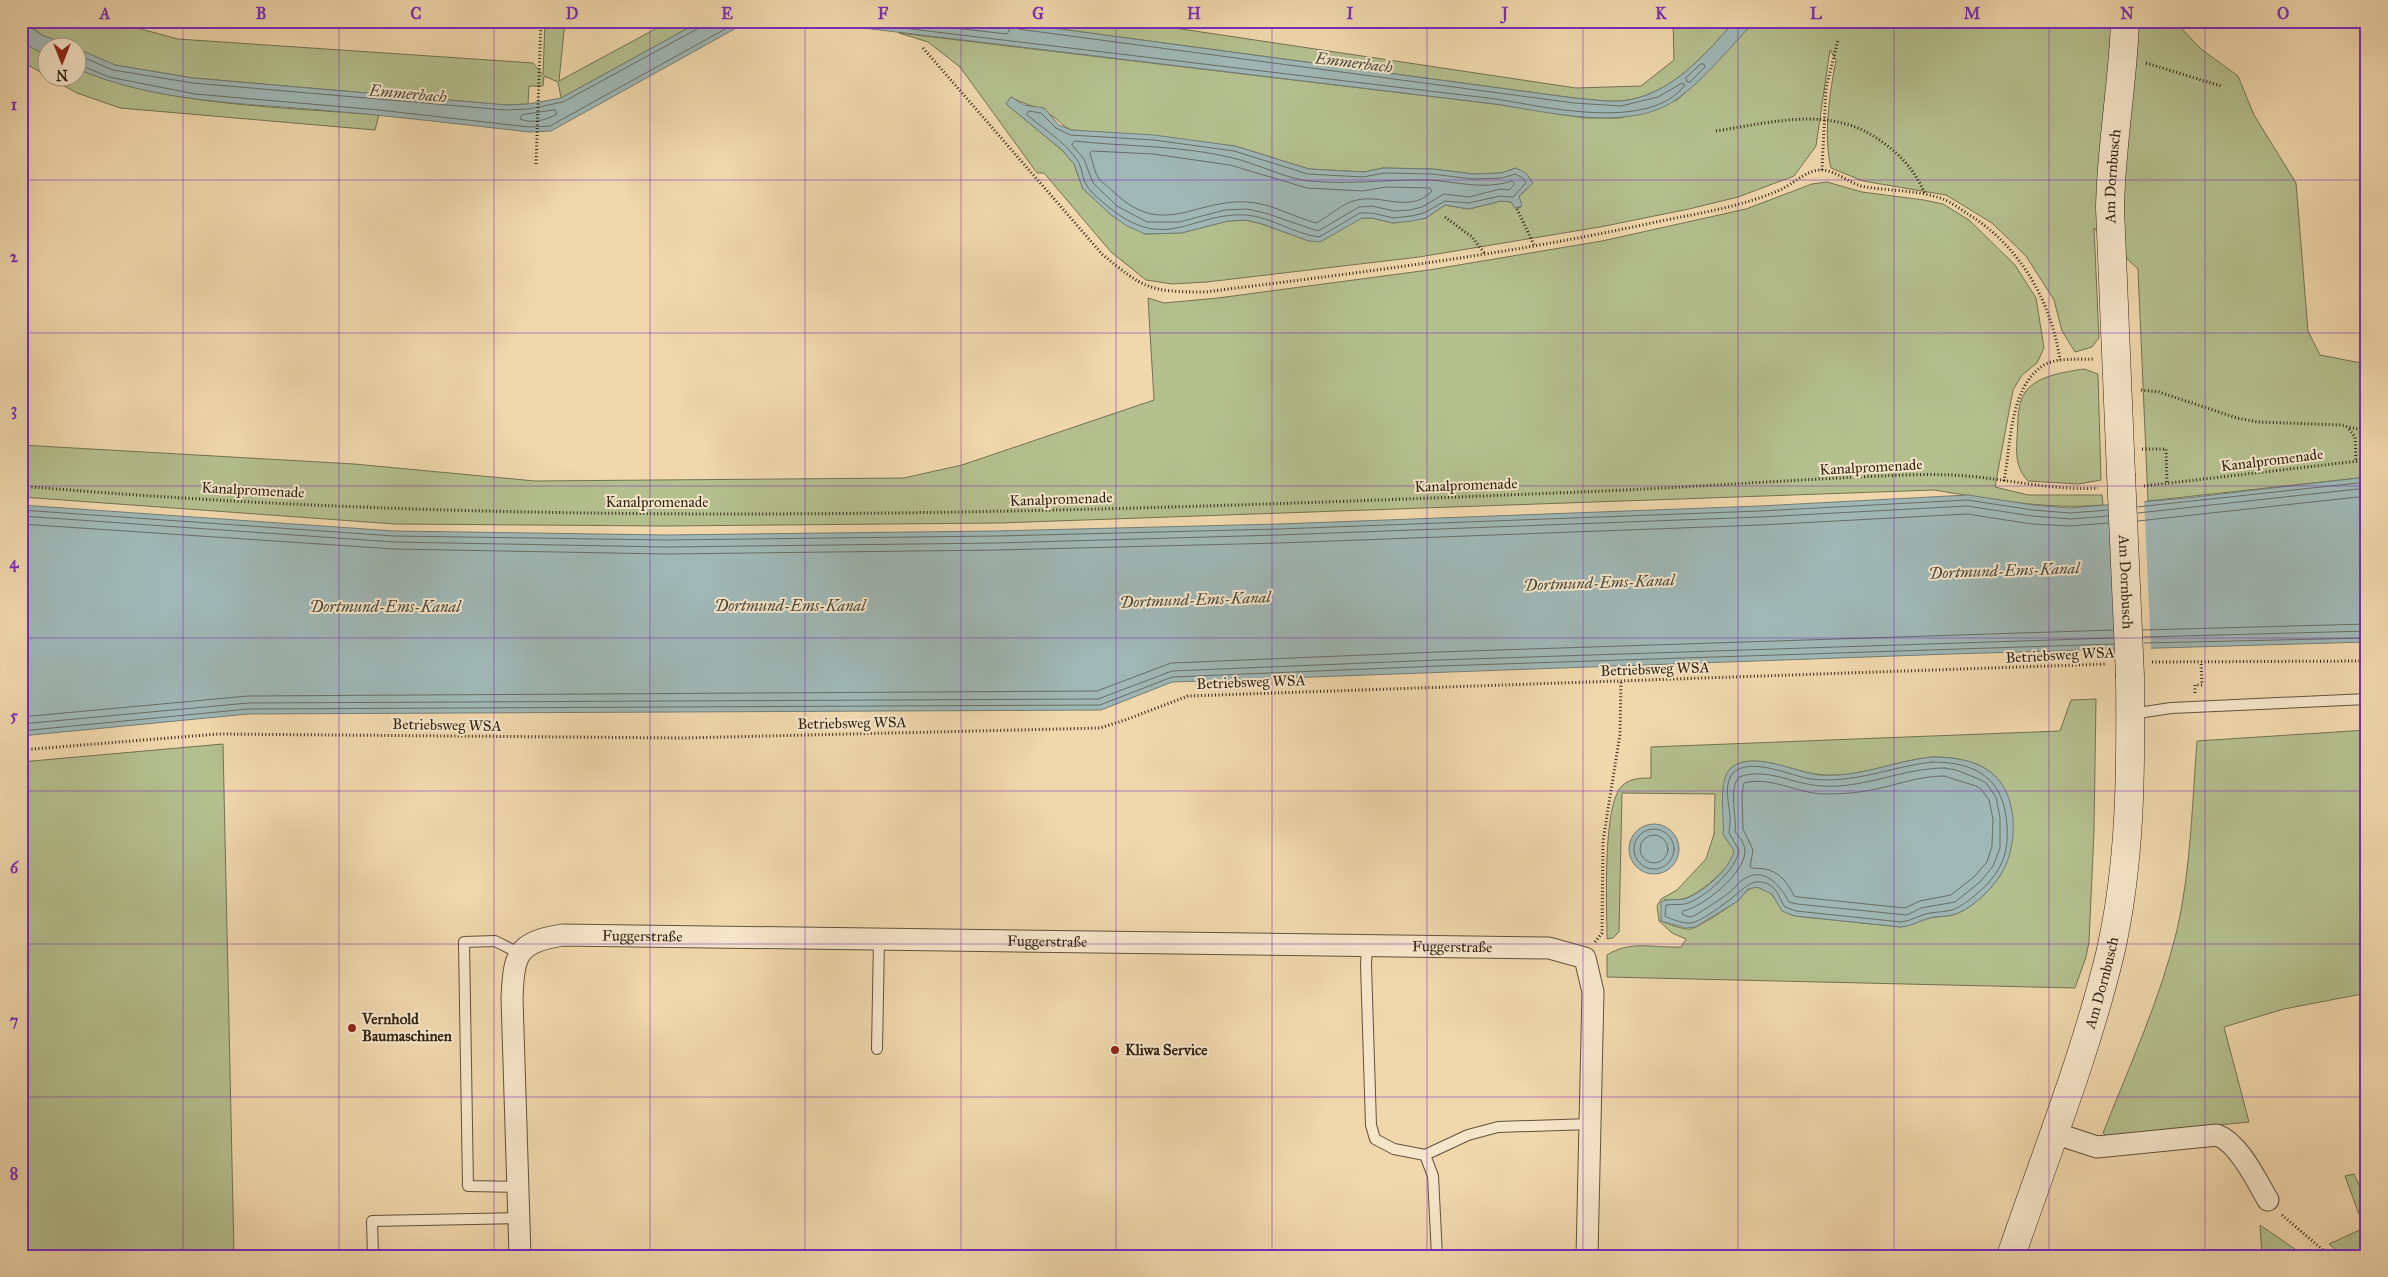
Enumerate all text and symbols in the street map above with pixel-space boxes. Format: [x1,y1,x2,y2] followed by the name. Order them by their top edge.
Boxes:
[99,4,111,23] text: A
[256,4,266,23] text: B
[411,4,422,23] text: C
[566,4,579,23] text: D
[721,4,733,23] text: E
[878,4,889,23] text: F
[1032,4,1044,23] text: G
[1187,4,1201,23] text: H
[1347,4,1354,23] text: I
[1500,4,1509,24] text: J
[1655,4,1667,23] text: K
[1810,4,1822,23] text: L
[1964,4,1981,23] text: M
[2120,4,2134,23] text: N
[2277,4,2289,23] text: O
[38,38,88,88] north arrow
[1313,48,1394,77] water label: Emmerbach
[56,66,68,83] text: N
[367,81,448,106] water label: Emmerbach
[11,95,18,114] text: 1
[2101,128,2125,225] street label: Am Dornbusch
[10,247,19,266] text: 2
[11,400,17,420] text: 3
[2220,445,2324,475] street label: Kanalpromenade
[1819,455,1923,479] street label: Kanalpromenade
[1414,474,1518,496] street label: Kanalpromenade
[201,478,305,502] street label: Kanalpromenade
[1009,488,1113,510] street label: Kanalpromenade
[605,493,709,511] street label: Kanalpromenade
[2115,533,2137,630] street label: Am Dornbusch
[10,553,20,573] text: 4
[1928,558,2082,583] water label: Dortmund-Ems-Kanal
[1523,570,1677,595] water label: Dortmund-Ems-Kanal
[1119,587,1273,612] water label: Dortmund-Ems-Kanal
[715,596,867,615] water label: Dortmund-Ems-Kanal
[310,597,462,616] water label: Dortmund-Ems-Kanal
[2005,643,2115,667] street label: Betriebsweg WSA
[1600,658,1710,680] street label: Betriebsweg WSA
[1196,671,1306,693] street label: Betriebsweg WSA
[10,706,18,725] text: 5
[797,713,907,733] street label: Betriebsweg WSA
[392,715,502,735] street label: Betriebsweg WSA
[10,858,19,877] text: 6
[602,927,683,946] street label: Fuggerstraße
[1007,932,1088,951] street label: Fuggerstraße
[2081,935,2123,1032] street label: Am Dornbusch
[1412,937,1493,956] street label: Fuggerstraße
[361,1010,453,1045] place label: Vernhold Baumaschinen
[10,1011,19,1030] text: 7
[346,1022,358,1034] marker: Vernhold Baumaschinen
[1125,1041,1208,1059] place label: Kliwa Service
[1109,1044,1121,1056] marker: Kliwa Service
[10,1164,18,1183] text: 8

